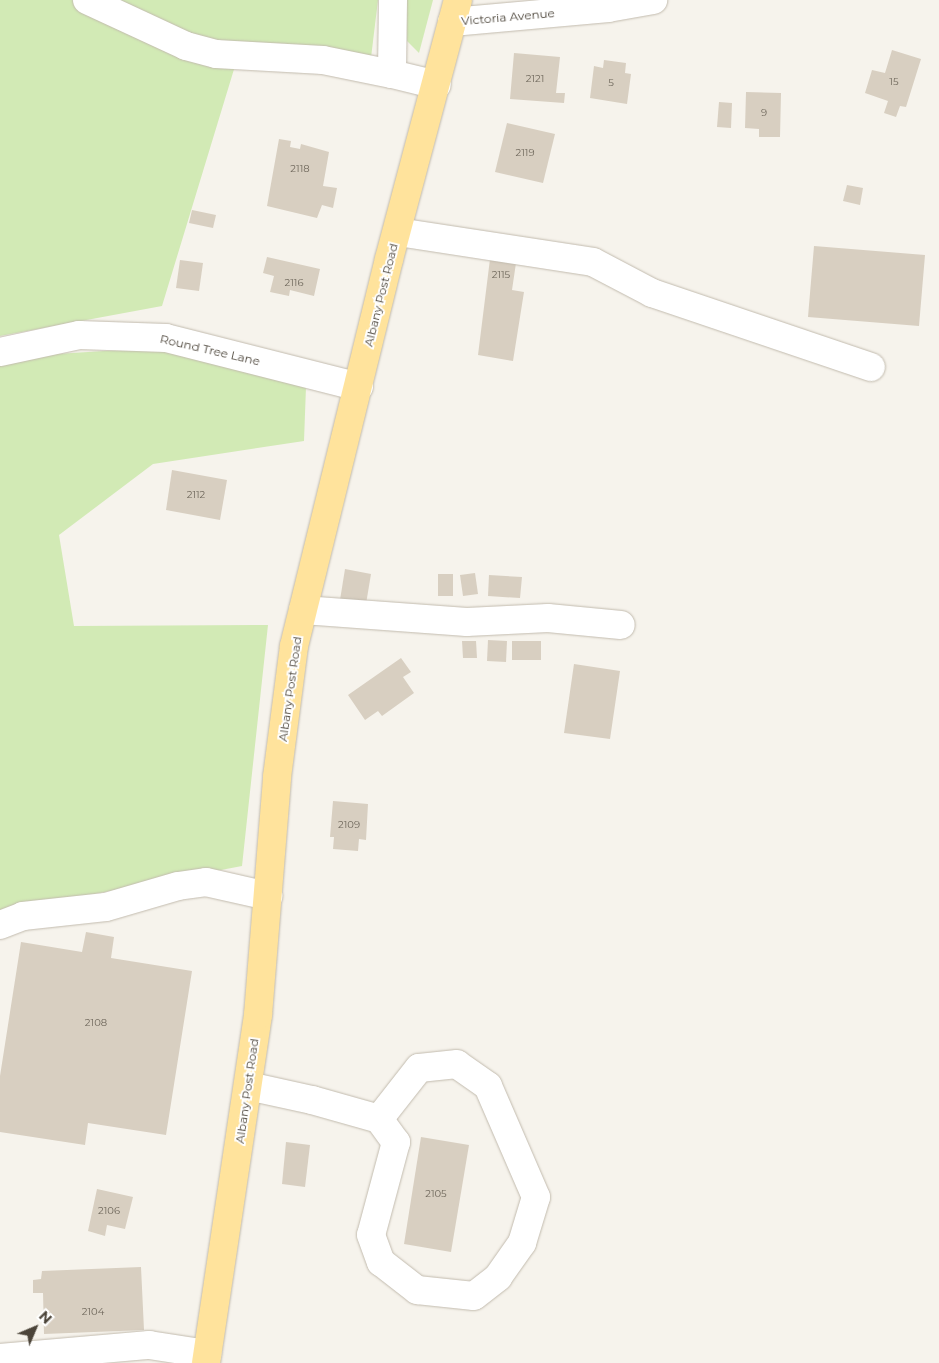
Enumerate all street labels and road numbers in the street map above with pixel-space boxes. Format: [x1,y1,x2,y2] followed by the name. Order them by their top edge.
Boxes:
[461,6,555,28] street label: Victoria Avenue
[361,242,401,348] street label: Albany Post Road
[159,331,261,369] street label: Round Tree Lane
[276,636,304,742] street label: Albany Post Road
[233,1038,261,1144] street label: Albany Post Road

